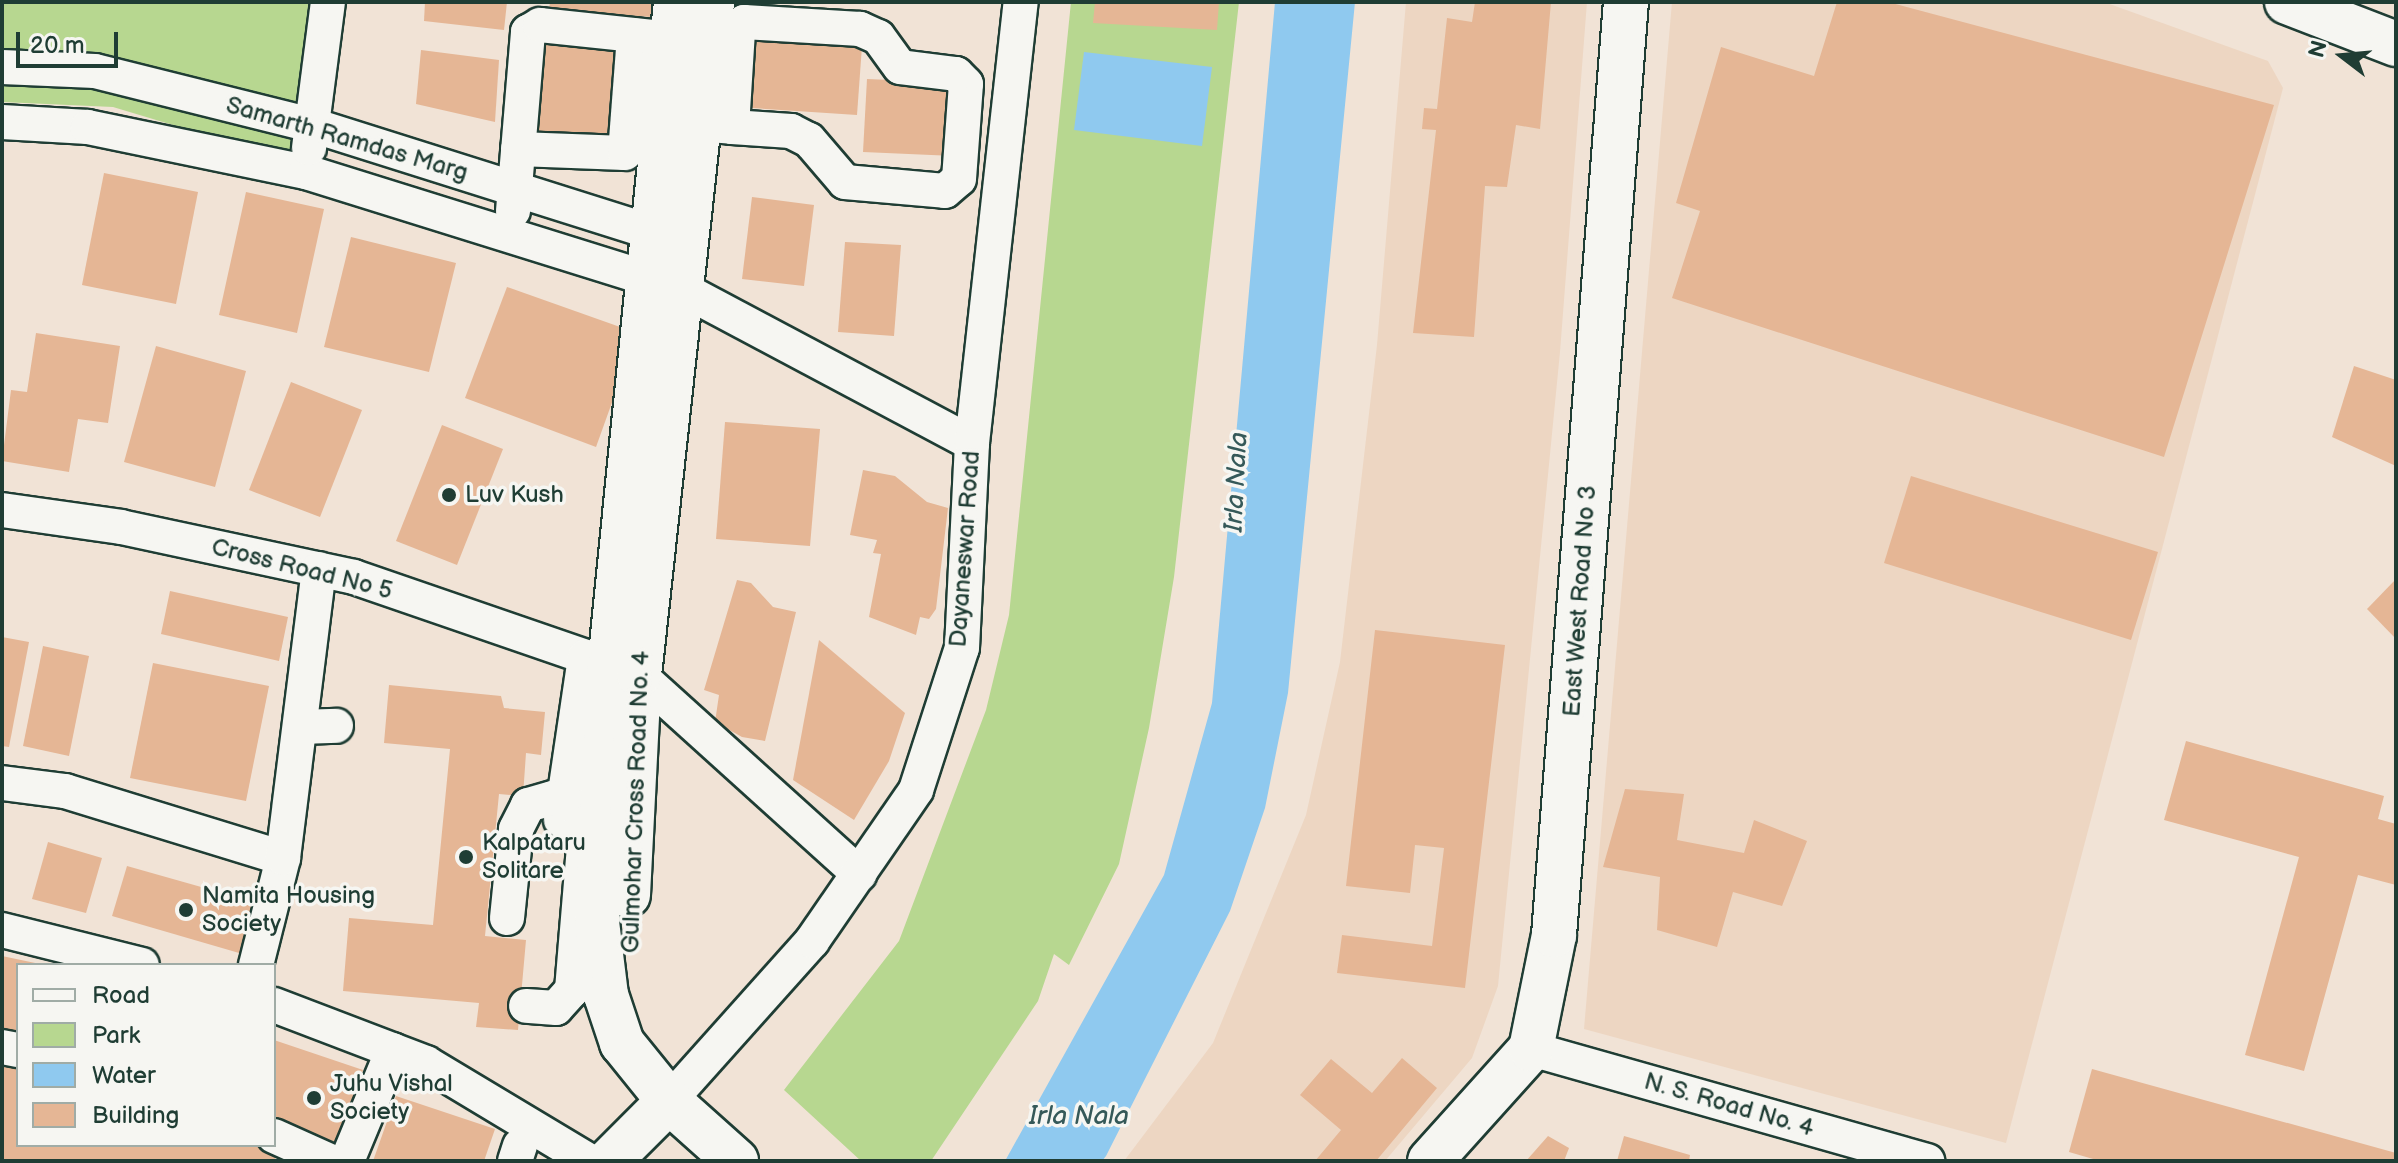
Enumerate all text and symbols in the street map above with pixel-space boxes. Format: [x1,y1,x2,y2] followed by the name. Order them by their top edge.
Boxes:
[20,16,122,66] scale bar
[2302,16,2382,96] north arrow
[30,31,85,60] text: 20 m
[2303,38,2334,61] text: N
[223,91,471,187] street label: Samarth Ramdas Marg
[1219,431,1255,533] water label: Irla Nala
[944,450,986,648] street label: Dayaneswar Road
[465,481,564,509] place label: Luv Kush
[1558,484,1602,718] street label: East West Road No 3
[440,486,458,504] marker: Luv Kush
[209,533,395,605] street label: Cross Road No 5
[616,650,656,954] street label: Gulmohar Cross Road No. 4
[482,829,586,885] place label: Kalpataru Solitare
[457,848,475,866] marker: Kalpataru Solitare
[202,882,375,938] place label: Namita Housing Society
[177,901,195,919] marker: Namita Housing Society
[16,963,276,1147] legend
[92,981,150,1010] text: Road
[92,1021,140,1050] text: Park
[92,1061,156,1090] text: Water
[1641,1067,1817,1143] street label: N. S. Road No. 4
[330,1070,453,1126] place label: Juhu Vishal Society
[305,1089,323,1107] marker: Juhu Vishal Society
[92,1101,179,1130] text: Building
[1029,1101,1129,1133] water label: Irla Nala

